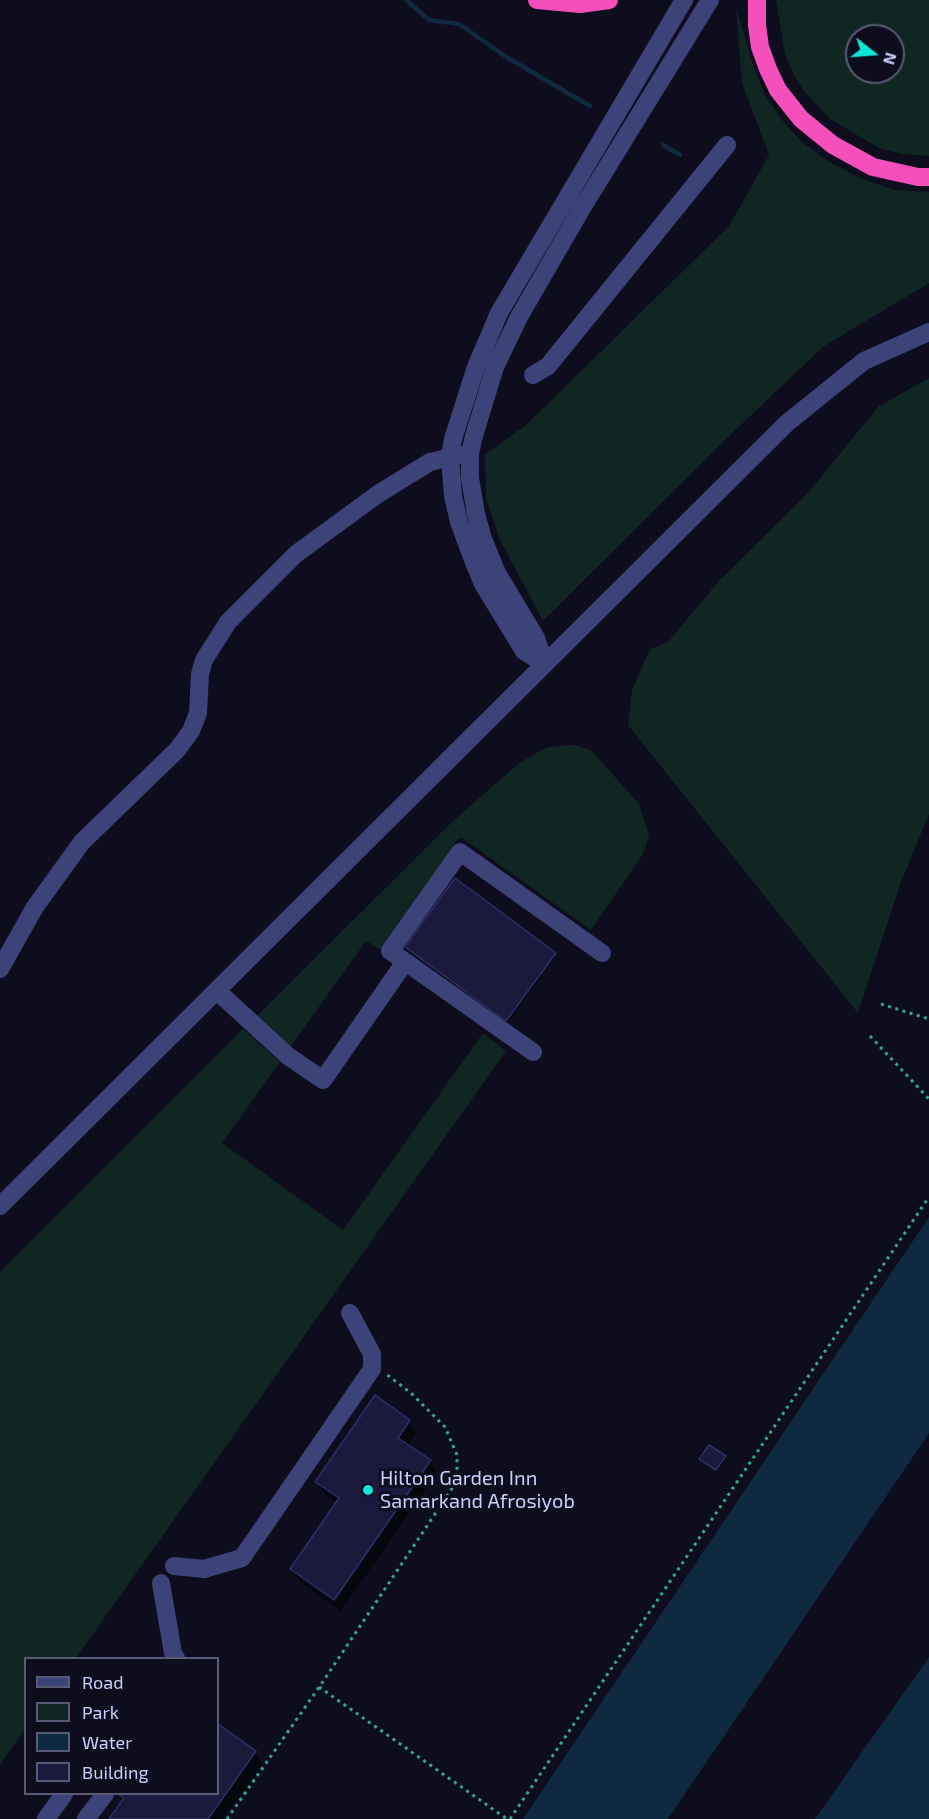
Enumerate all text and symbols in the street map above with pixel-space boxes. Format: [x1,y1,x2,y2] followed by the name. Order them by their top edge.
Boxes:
[845,24,905,84] north arrow
[880,51,902,67] text: N
[380,1466,575,1513] place label: Hilton Garden Inn Samarkand Afrosiyob
[361,1483,375,1497] marker: Hilton Garden Inn Samarkand Afrosiyob
[24,1657,219,1795] legend
[82,1671,123,1693] text: Road
[82,1701,119,1723] text: Park
[82,1731,132,1753] text: Water
[82,1761,149,1783] text: Building

